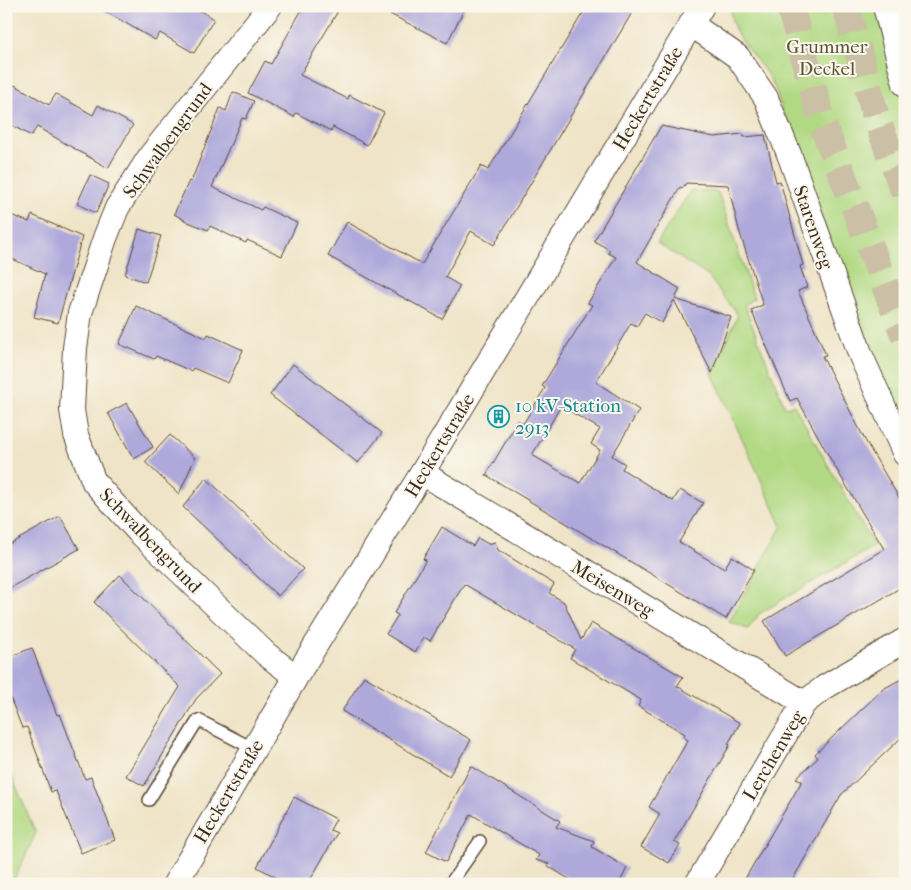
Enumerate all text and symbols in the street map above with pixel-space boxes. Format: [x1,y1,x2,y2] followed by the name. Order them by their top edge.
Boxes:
[786,36,869,80] park label: Grummer Deckel
[608,43,687,154] street label: Heckertstraße
[119,78,217,203] street label: Schwalbengrund
[789,183,838,273] street label: Starenweg
[400,390,479,501] street label: Heckertstraße
[515,395,621,439] place label: 10 kV-Station 2913
[487,404,511,428] building icon: 10 kV-Station 2913
[95,484,206,598] street label: Schwalbengrund
[567,556,659,623] street label: Meisenweg
[738,706,810,805] street label: Lerchenweg
[189,736,268,847] street label: Heckertstraße

